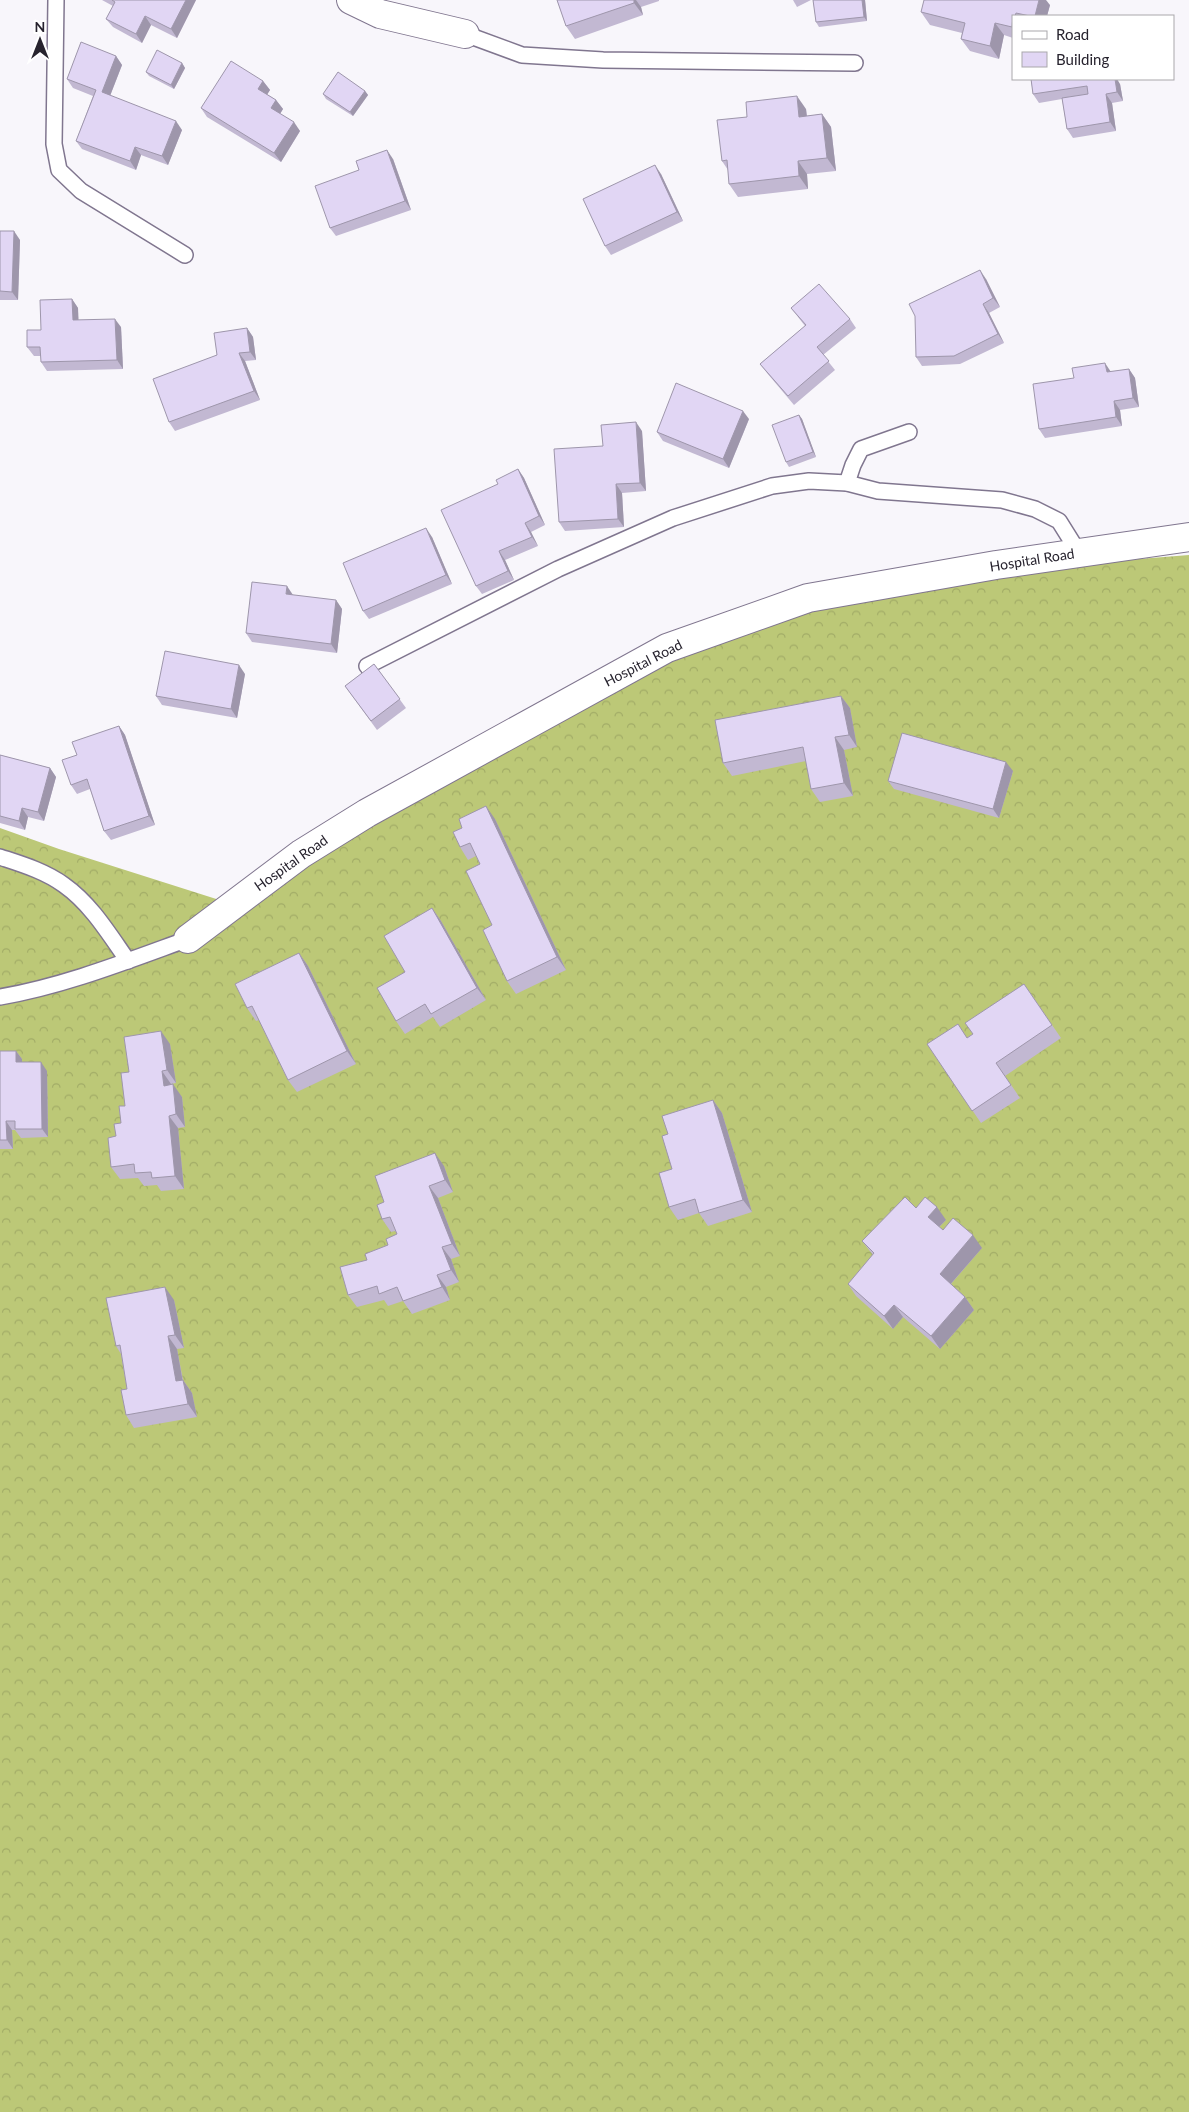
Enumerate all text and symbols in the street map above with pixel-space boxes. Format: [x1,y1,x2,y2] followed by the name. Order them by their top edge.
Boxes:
[15,15,65,65] north arrow
[1012,15,1174,80] legend
[35,18,45,35] text: N
[1056,25,1089,43] text: Road
[1056,50,1109,68] text: Building
[988,544,1076,575] street label: Hospital Road
[601,636,685,690] street label: Hospital Road
[251,831,331,894] street label: Hospital Road

